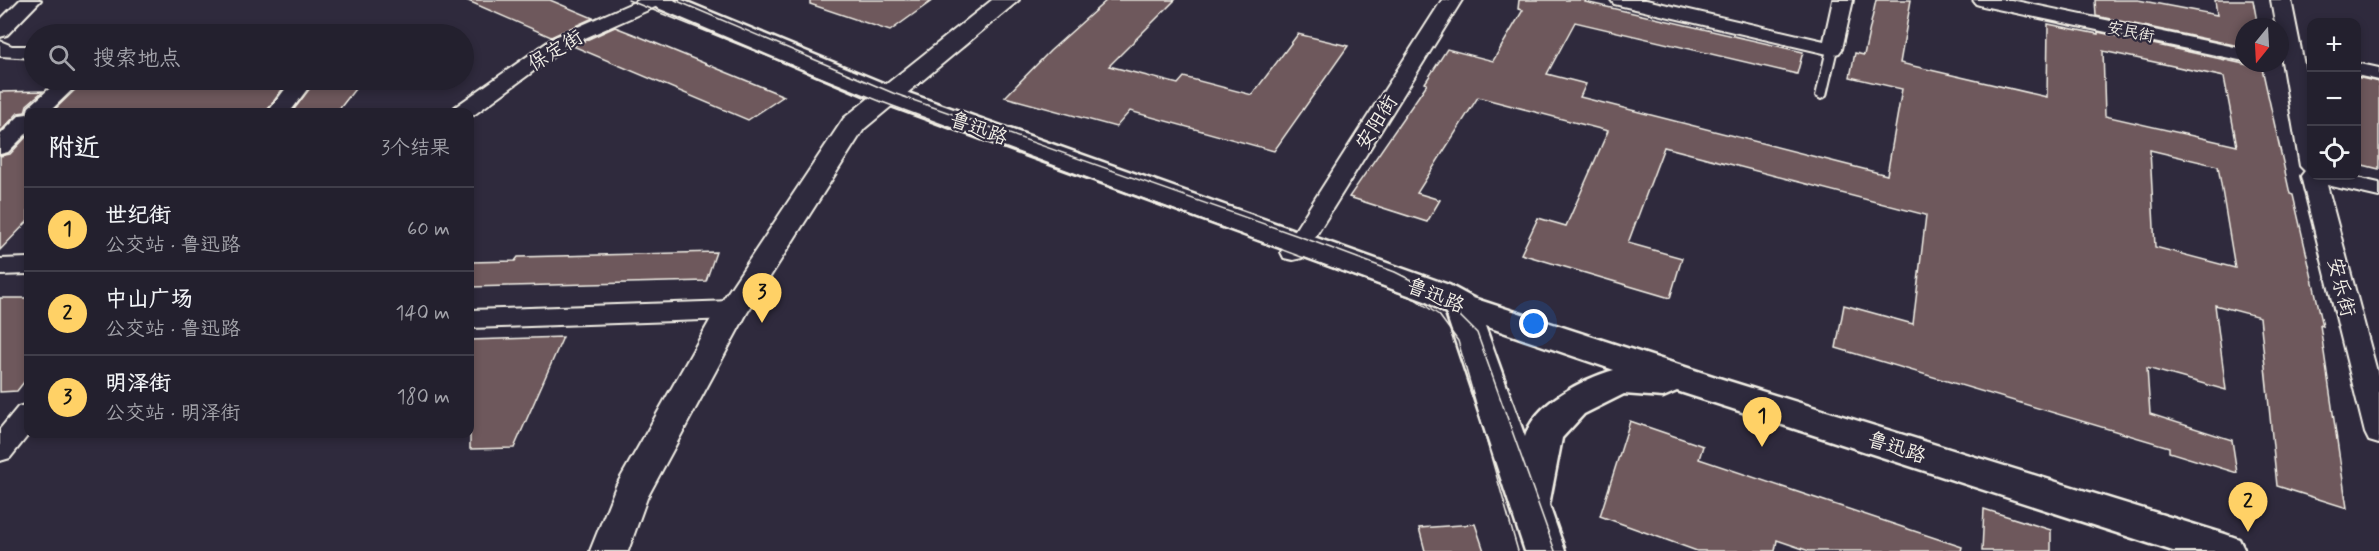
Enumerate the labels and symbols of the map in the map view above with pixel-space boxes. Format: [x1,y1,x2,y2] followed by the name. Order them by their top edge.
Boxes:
[2105,17,2156,48] street label: 安民街
[2235,18,2289,72] north arrow
[523,24,588,78] street label: 保定街
[1350,90,1405,155] street label: 安阳街
[946,106,1012,153] street label: 鲁迅路
[2320,255,2361,320] street label: 安乐街
[1403,273,1469,321] street label: 鲁迅路
[742,274,782,323] pin: 3
[1519,309,1548,338] your location
[1742,398,1782,447] pin: 1
[1864,426,1930,471] street label: 鲁迅路
[2228,482,2268,532] pin: 2

